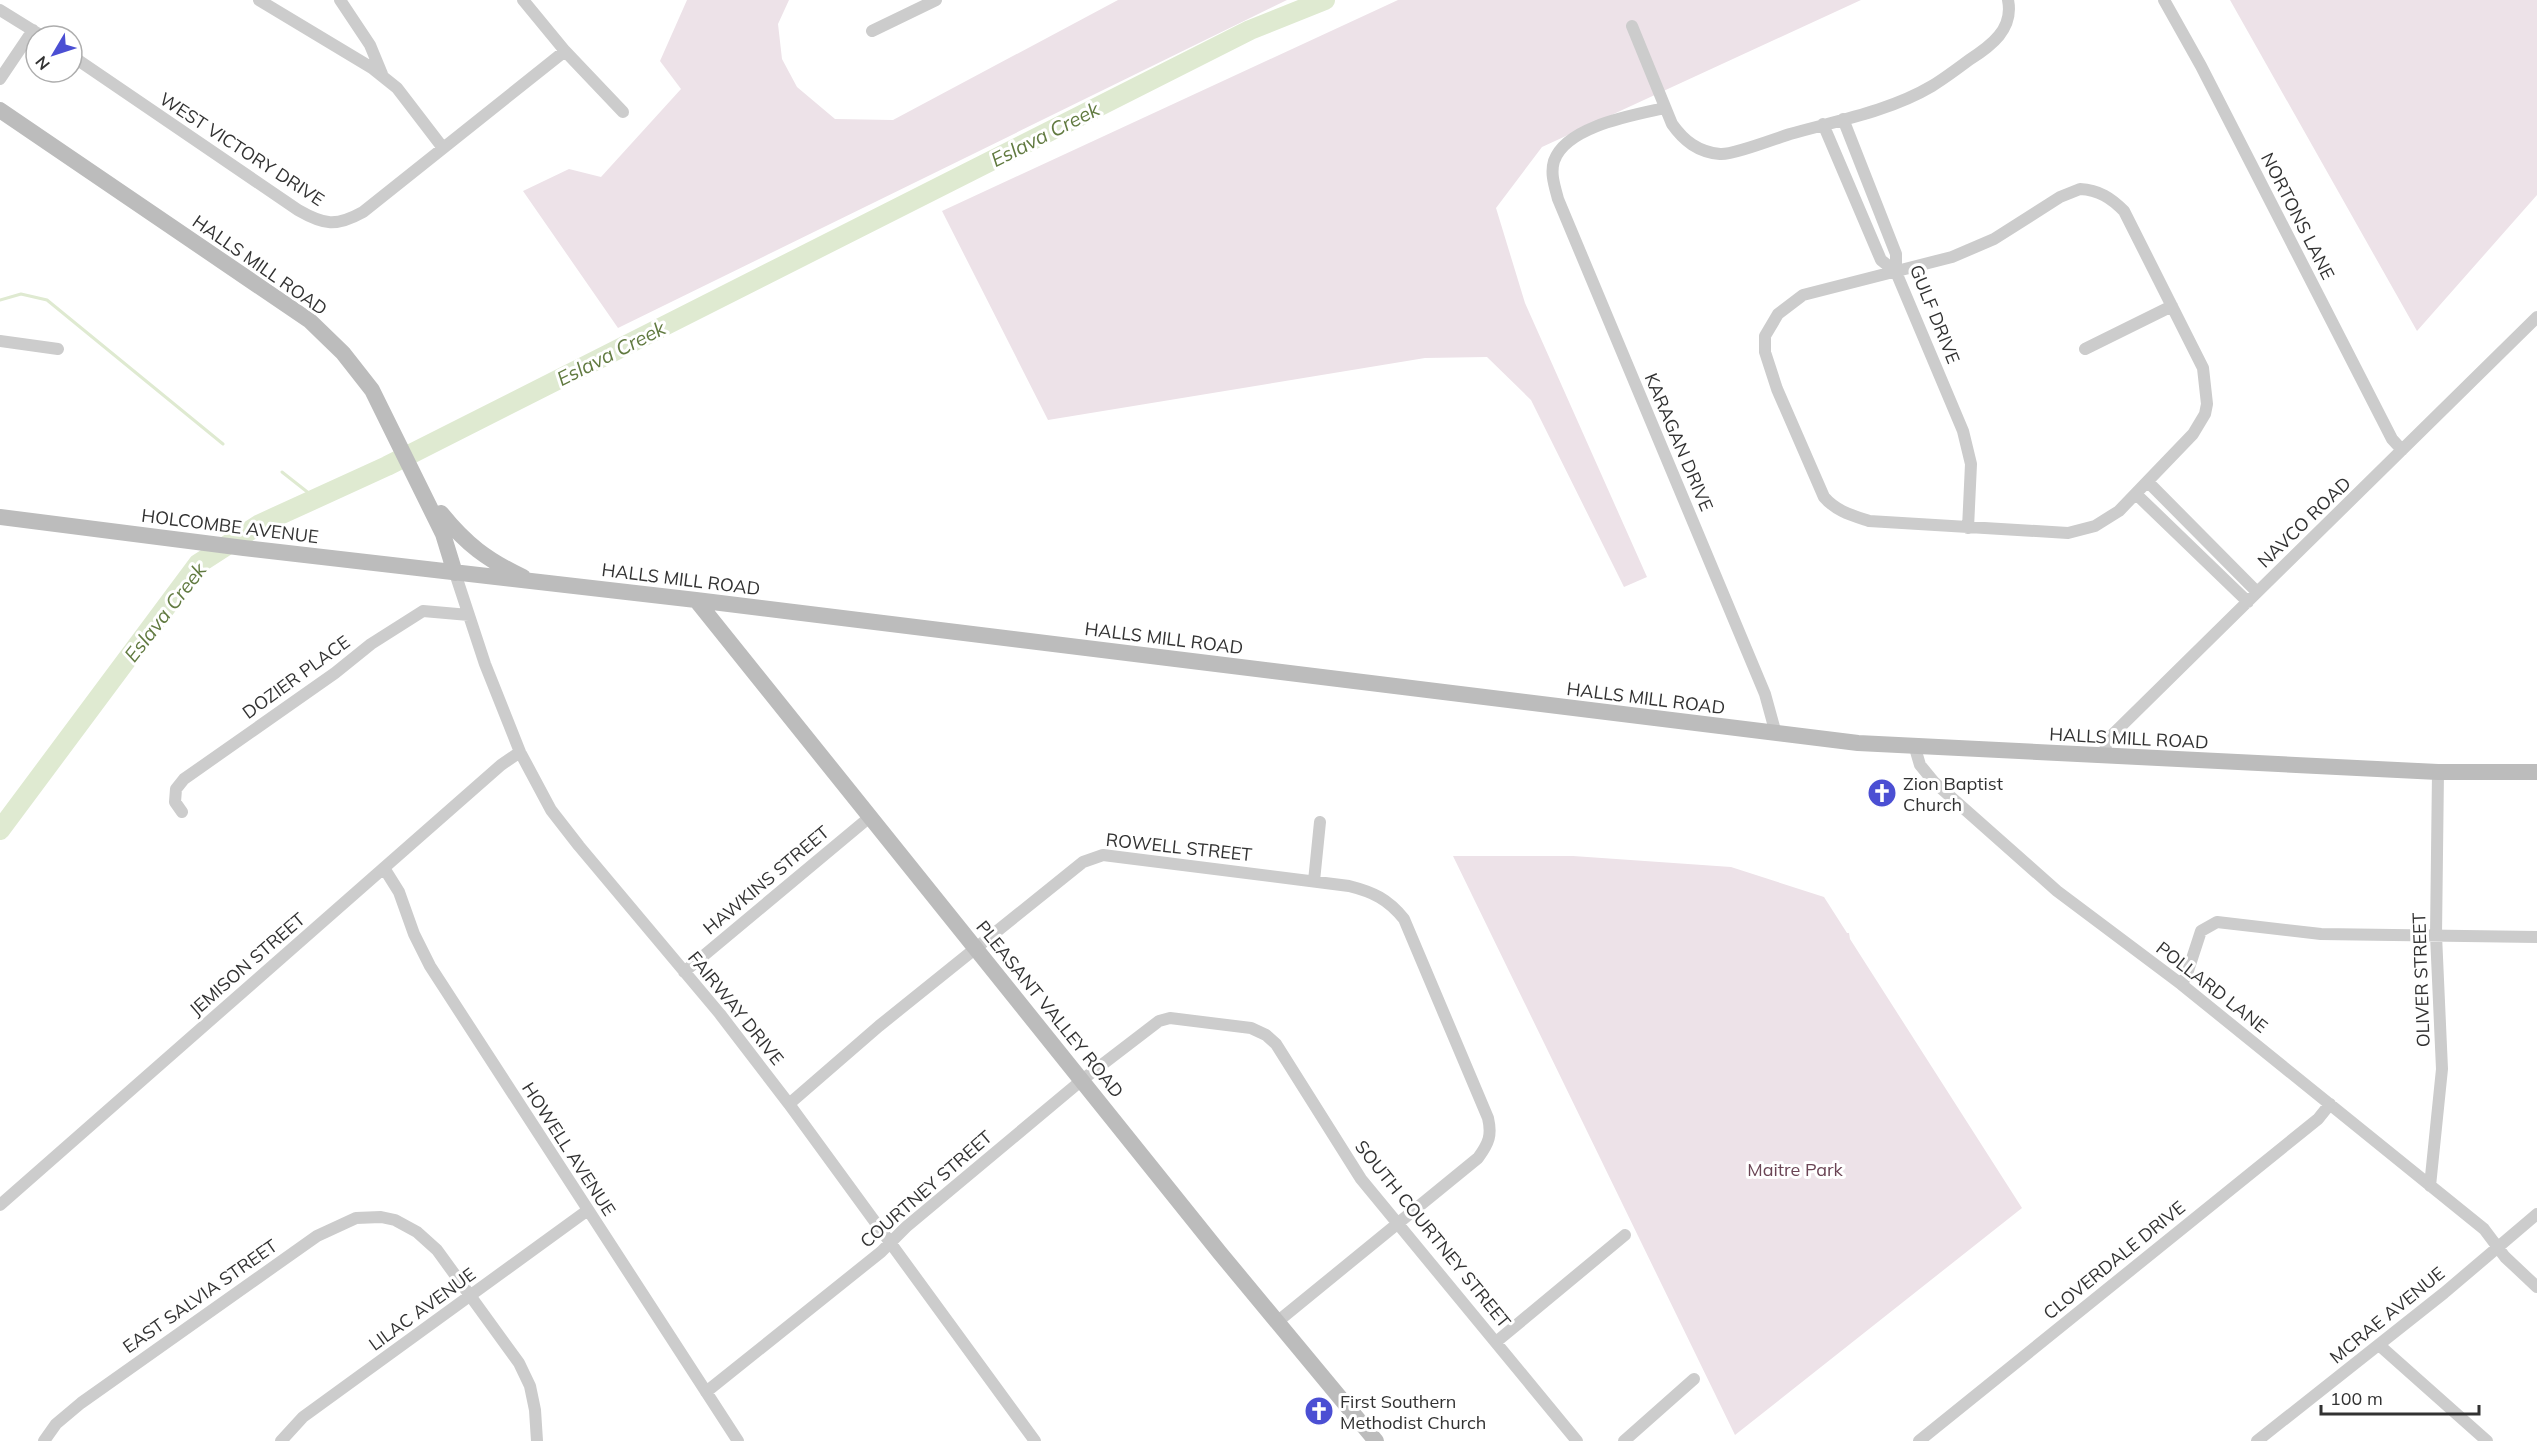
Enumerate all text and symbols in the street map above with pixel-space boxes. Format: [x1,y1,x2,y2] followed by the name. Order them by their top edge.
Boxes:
[24,24,84,84] north arrow
[31,52,54,74] text: N
[155,87,329,211] street label: WEST VICTORY DRIVE
[986,96,1104,172] water label: Eslava Creek
[2256,149,2340,283] street label: NORTONS LANE
[188,210,332,320] street label: HALLS MILL ROAD
[1905,261,1965,367] street label: GULF DRIVE
[552,315,670,391] water label: Eslava Creek
[1640,370,1718,514] street label: KARAGAN DRIVE
[2252,472,2356,572] street label: NAVCO ROAD
[140,504,320,548] street label: HOLCOMBE AVENUE
[119,557,212,666] water label: Eslava Creek
[601,558,761,600] street label: HALLS MILL ROAD
[1084,617,1244,659] street label: HALLS MILL ROAD
[238,630,354,724] street label: DOZIER PLACE
[1566,677,1726,719] street label: HALLS MILL ROAD
[2049,722,2209,754] street label: HALLS MILL ROAD
[1903,772,2003,816] place label: Zion Baptist Church
[1866,777,1898,809] church icon: Zion Baptist Church
[698,820,834,939] street label: HAWKINS STREET
[1105,828,1253,866] street label: ROWELL STREET
[184,907,310,1021] street label: JEMISON STREET
[2407,912,2435,1048] street label: OLIVER STREET
[971,916,1129,1102] street label: PLEASANT VALLEY ROAD
[2152,936,2272,1038] street label: POLLARD LANE
[683,946,789,1070] street label: FAIRWAY DRIVE
[517,1078,621,1220] street label: HOWELL AVENUE
[855,1125,997,1253] street label: COURTNEY STREET
[1350,1135,1516,1333] street label: SOUTH COURTNEY STREET
[1747,1158,1844,1181] park label: Maitre Park
[2038,1196,2190,1324] street label: CLOVERDALE DRIVE
[118,1234,282,1358] street label: EAST SALVIA STREET
[2325,1262,2449,1368] street label: MCRAE AVENUE
[364,1263,480,1355] street label: LILAC AVENUE
[2321,1378,2478,1416] scale bar
[2330,1387,2383,1410] text: 100 m
[1340,1390,1486,1434] place label: First Southern Methodist Church
[1303,1395,1335,1427] church icon: First Southern Methodist Church

